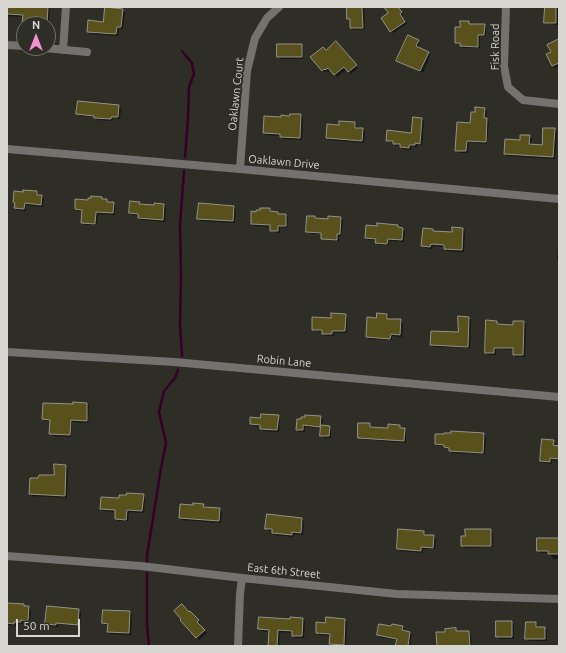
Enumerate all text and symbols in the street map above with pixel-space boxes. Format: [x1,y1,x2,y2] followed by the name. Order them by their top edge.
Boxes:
[16,16,56,56] north arrow
[32,19,40,31] text: N
[488,24,502,70] street label: Fisk Road
[226,57,246,131] street label: Oaklawn Court
[248,152,320,172] street label: Oaklawn Drive
[256,352,312,370] street label: Robin Lane
[247,561,321,581] street label: East 6th Street
[18,611,82,637] scale bar
[23,619,50,632] text: 50 m

